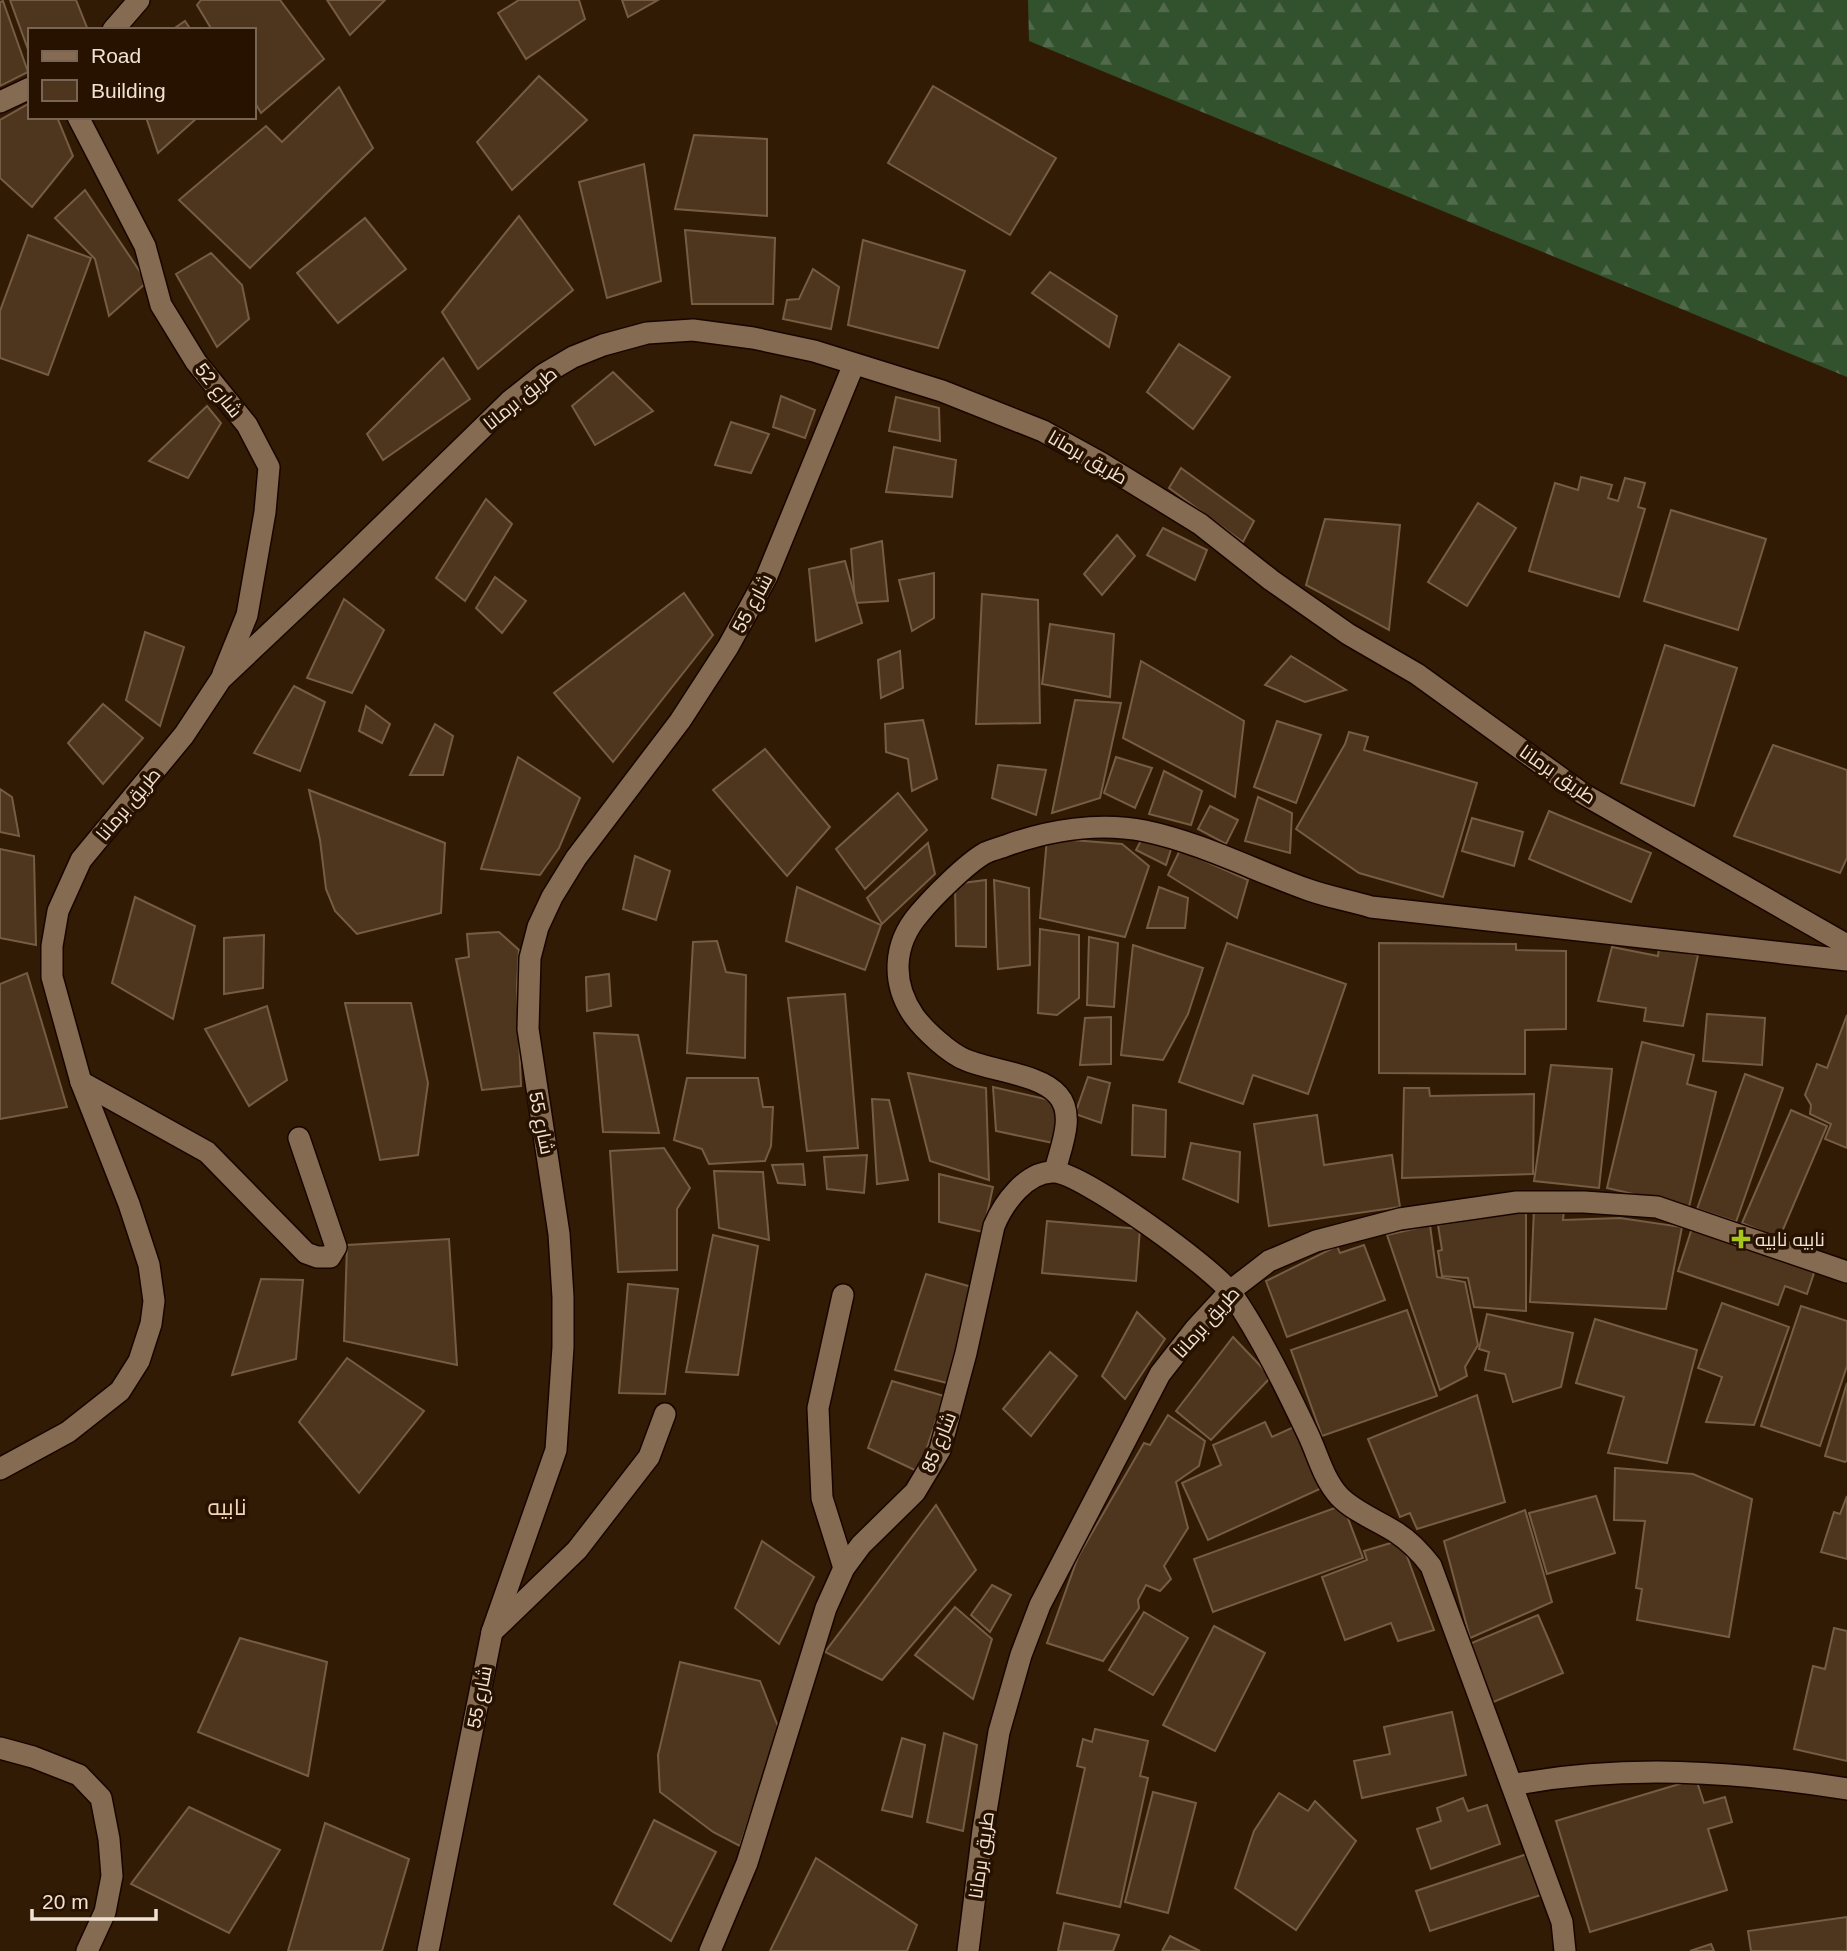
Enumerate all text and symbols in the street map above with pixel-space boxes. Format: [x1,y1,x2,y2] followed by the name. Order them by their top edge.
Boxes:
[28,28,256,119] legend
[91,44,141,67] text: Road
[91,79,166,102] text: Building
[189,359,246,424] street label: شارع 52
[480,363,562,436] street label: طريق برمانا
[1043,426,1131,490] street label: طريق برمانا
[728,570,779,637] street label: شارع 55
[1515,741,1600,810] street label: طريق برمانا
[92,764,166,846] street label: طريق برمانا
[522,1090,558,1157] street label: شارع 55
[1755,1229,1825,1250] place label: نابيه نابيه
[1733,1231,1749,1247] marker: نابيه نابيه
[1169,1283,1245,1363] street label: طريق برمانا
[917,1409,963,1477] street label: شارع 85
[207,1494,247,1520] district label: نابيه
[463,1664,499,1731] street label: شارع 55
[965,1810,1000,1900] street label: طريق برمانا
[32,1878,156,1922] scale bar
[42,1890,89,1913] text: 20 m

